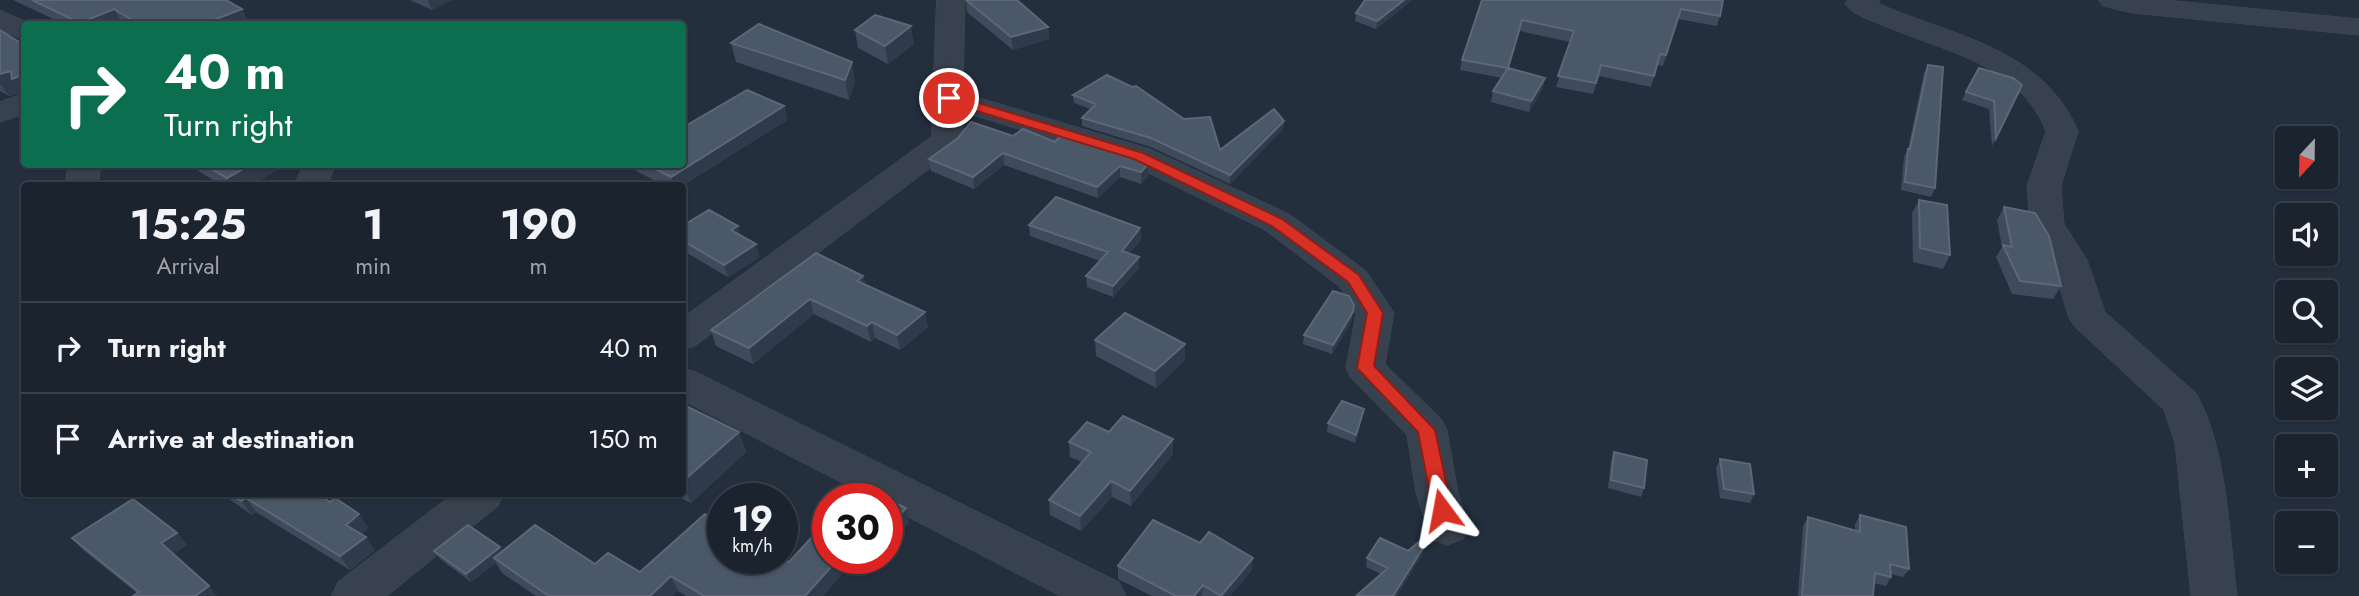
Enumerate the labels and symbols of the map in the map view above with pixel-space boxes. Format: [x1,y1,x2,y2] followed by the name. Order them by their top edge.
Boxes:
[919,68,979,128] pin
[2275,126,2338,189] north arrow
[1405,473,1479,547] position arrow
[812,483,903,574] speed limit sign: 30

